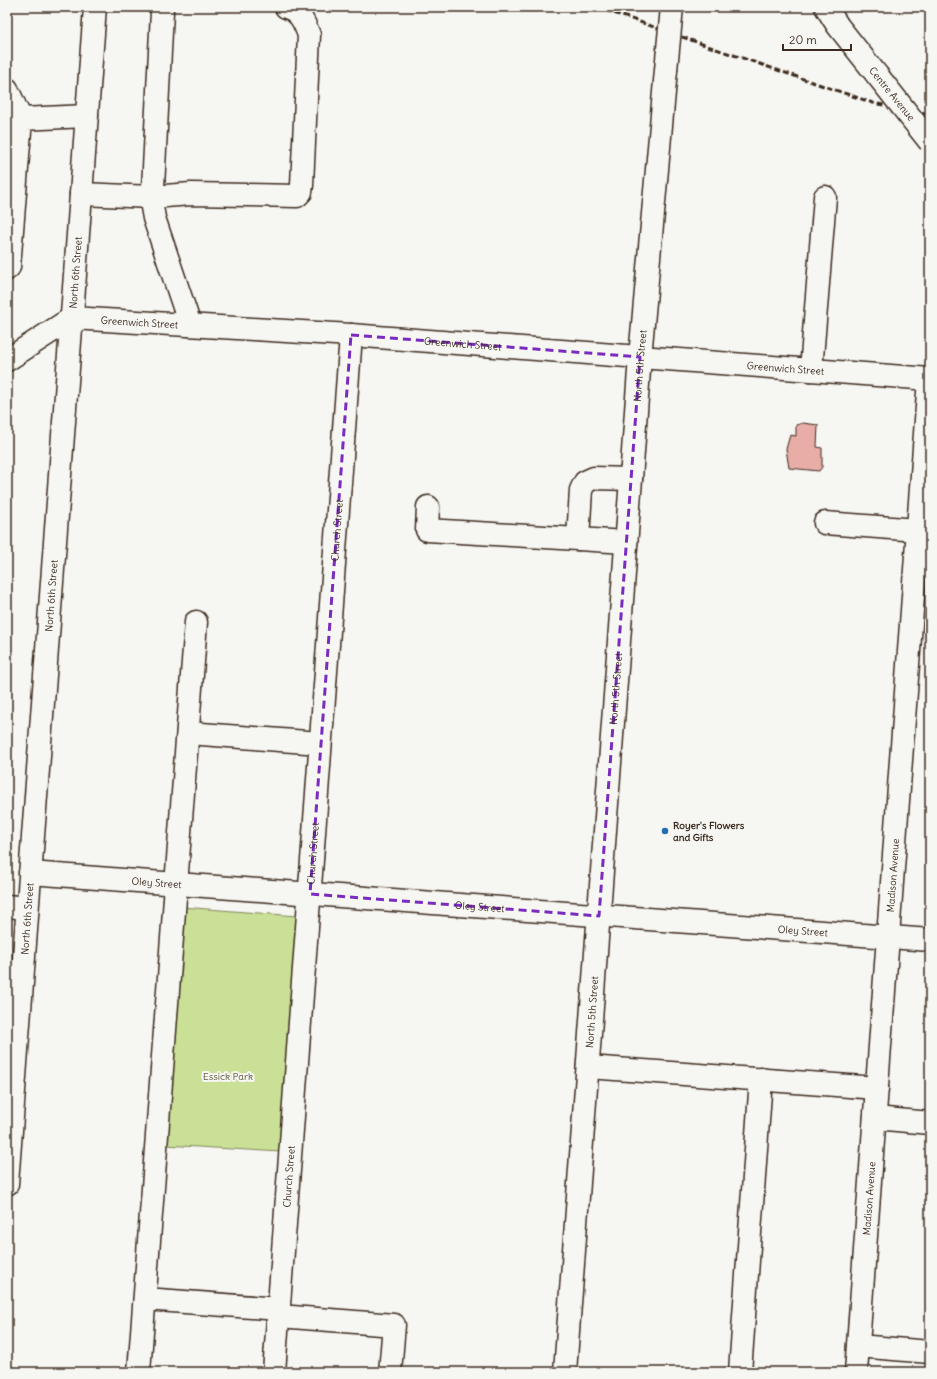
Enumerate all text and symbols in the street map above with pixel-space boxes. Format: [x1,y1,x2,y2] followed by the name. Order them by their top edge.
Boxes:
[783,26,851,52] scale bar
[789,32,817,47] text: 20 m
[866,64,918,124] street label: Centre Avenue
[66,235,84,309] street label: North 6th Street
[100,313,179,331] street label: Greenwich Street
[630,329,649,402] street label: North 5th Street
[424,334,503,353] street label: Greenwich Street
[746,359,825,378] street label: Greenwich Street
[328,498,345,562] street label: Church Street
[42,559,60,632] street label: North 6th Street
[606,652,625,725] street label: North 5th Street
[673,819,745,844] place label: Royer's Flowers and Gifts
[304,821,321,885] street label: Church Street
[660,826,670,836] marker: Royer's Flowers and Gifts
[883,838,902,913] street label: Madison Avenue
[131,874,183,891] street label: Oley Street
[18,882,36,955] street label: North 6th Street
[454,898,506,915] street label: Oley Street
[777,922,829,939] street label: Oley Street
[582,975,601,1048] street label: North 5th Street
[203,1070,253,1083] park label: Essick Park
[280,1144,297,1208] street label: Church Street
[860,1161,878,1236] street label: Madison Avenue

